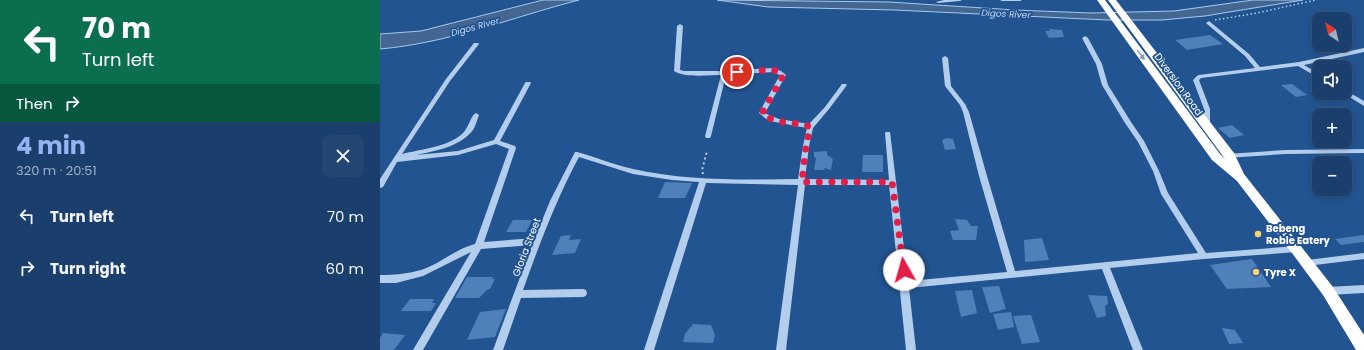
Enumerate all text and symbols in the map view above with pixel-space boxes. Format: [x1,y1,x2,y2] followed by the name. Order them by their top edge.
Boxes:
[981,7,1032,21] water label: Digos River
[82,9,151,48] text: 70 m
[1312,12,1352,52] north arrow
[1312,12,1352,196] map controls
[450,15,501,39] water label: Digos River
[16,16,68,68] icon: left
[82,47,154,72] text: Turn left
[1137,50,1145,60] one-way arrow
[1151,50,1206,119] street label: Diversion Road
[720,55,754,89] pin
[1312,60,1352,100] button: sound
[726,61,748,83] icon: arrive
[61,92,83,114] icon: right
[16,93,53,114] text: Then
[1312,108,1352,148] button: +
[16,129,86,162] text: 4 min
[322,135,364,177] button: close
[1312,156,1352,196] button: −
[16,161,97,180] text: 320 m · 20:51
[16,205,38,227] icon: left
[50,206,114,227] text: Turn left
[327,206,364,227] text: 70 m
[508,215,545,279] street label: Gloria Street
[1266,221,1331,248] place label: Bebeng Roble Eatery
[1253,229,1263,239] marker: Bebeng Roble Eatery
[883,249,925,291] position arrow
[16,257,38,279] icon: right
[50,258,126,279] text: Turn right
[326,258,364,279] text: 60 m
[1264,265,1296,280] place label: Tyre X
[1251,267,1261,277] marker: Tyre X

